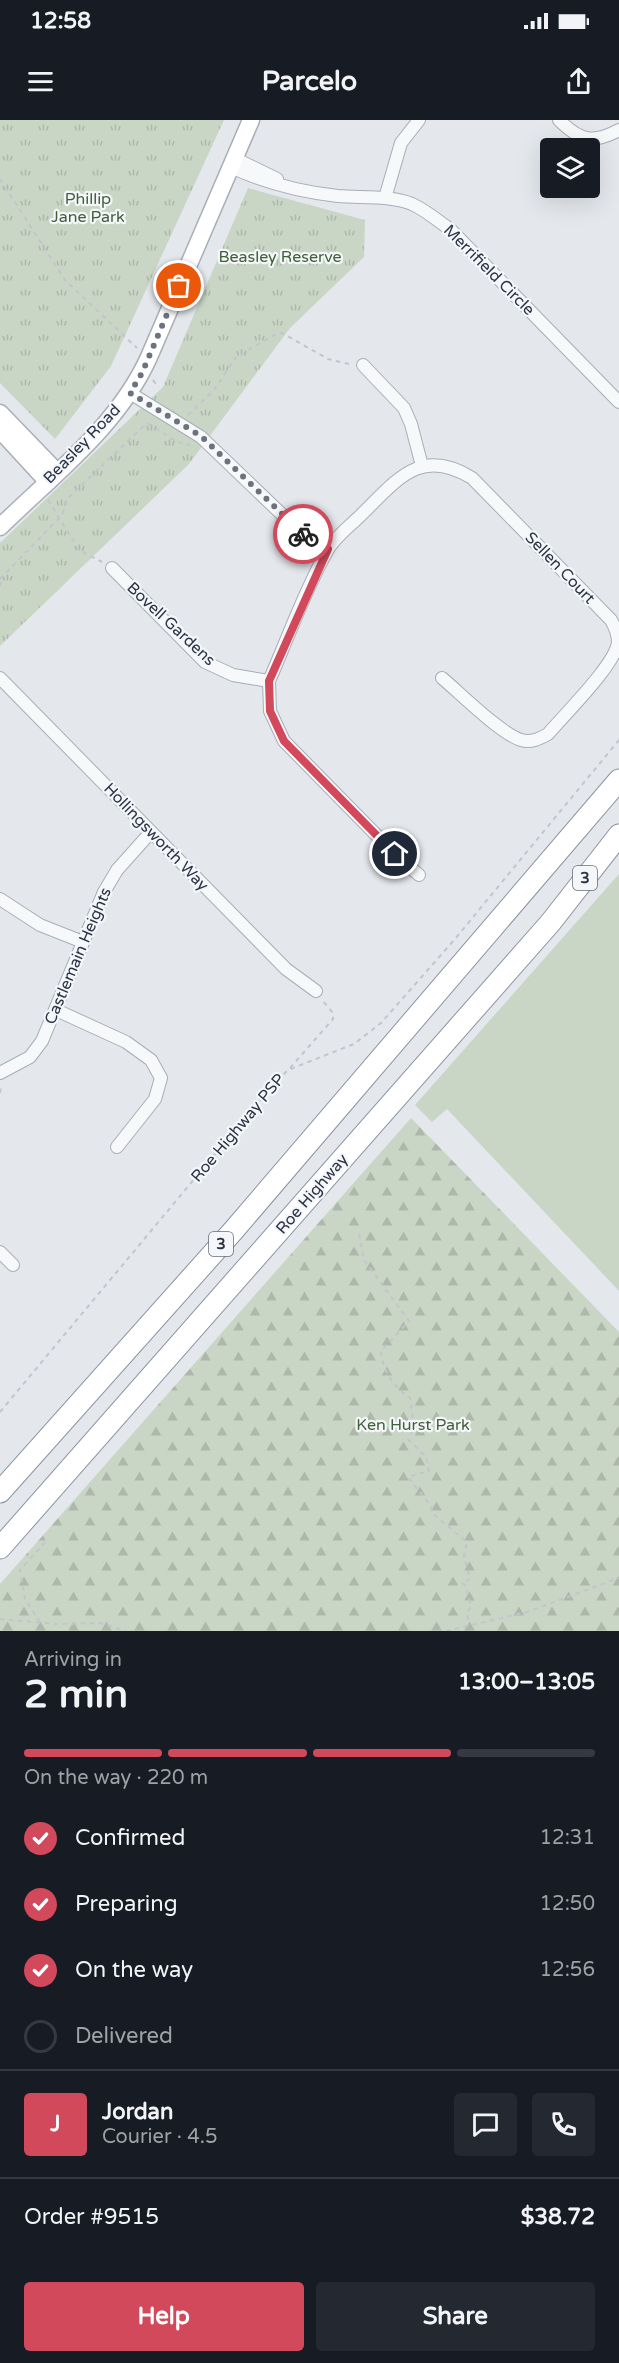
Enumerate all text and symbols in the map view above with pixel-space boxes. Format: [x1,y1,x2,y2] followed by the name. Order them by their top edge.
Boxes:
[30,8,91,34] text: 12:58
[24,65,57,98] icon: menu
[262,65,357,98] text: Parcelo
[562,65,595,98] icon: share
[540,138,600,198] map controls
[540,138,600,198] button: layers
[51,189,125,227] park label: Phillip Jane Park
[439,220,539,320] street label: Merrifield Circle
[218,247,342,267] park label: Beasley Reserve
[153,260,204,311] pin
[162,269,195,302] icon: bag
[39,400,125,488] street label: Beasley Road
[273,504,333,564] courier
[287,518,320,551] icon: bike
[521,528,599,608] street label: Sellen Court
[123,578,219,670] street label: Bovell Gardens
[99,779,213,895] street label: Hollingsworth Way
[369,828,420,879] pin
[378,837,411,870] icon: home
[573,866,597,890] road number: 3
[40,885,116,1027] street label: Castlemain Heights
[187,1069,289,1186] street label: Roe Highway PSP
[272,1149,353,1238] street label: Roe Highway
[209,1232,233,1256] road number: 3
[356,1415,470,1435] park label: Ken Hurst Park
[24,1648,122,1672] text: Arriving in
[458,1669,595,1695] text: 13:00–13:05
[24,1671,128,1718] text: 2 min
[24,1766,208,1790] text: On the way · 220 m
[24,1822,57,1855] icon: check
[75,1825,185,1851] text: Confirmed
[540,1826,595,1850] text: 12:31
[24,1888,57,1921] icon: check
[75,1891,178,1917] text: Preparing
[540,1892,595,1916] text: 12:50
[24,1954,57,1987] icon: check
[75,1957,193,1983] text: On the way
[540,1958,595,1982] text: 12:56
[75,2023,173,2049] text: Delivered
[454,2093,517,2156] button: chat
[532,2093,595,2156] button: phone
[102,2099,173,2125] text: Jordan
[50,2111,61,2137] text: J
[102,2125,217,2149] text: Courier · 4.5
[24,2204,159,2230] text: Order #9515
[521,2204,595,2230] text: $38.72
[24,2282,304,2351] button: Help
[316,2282,595,2351] button: Share

